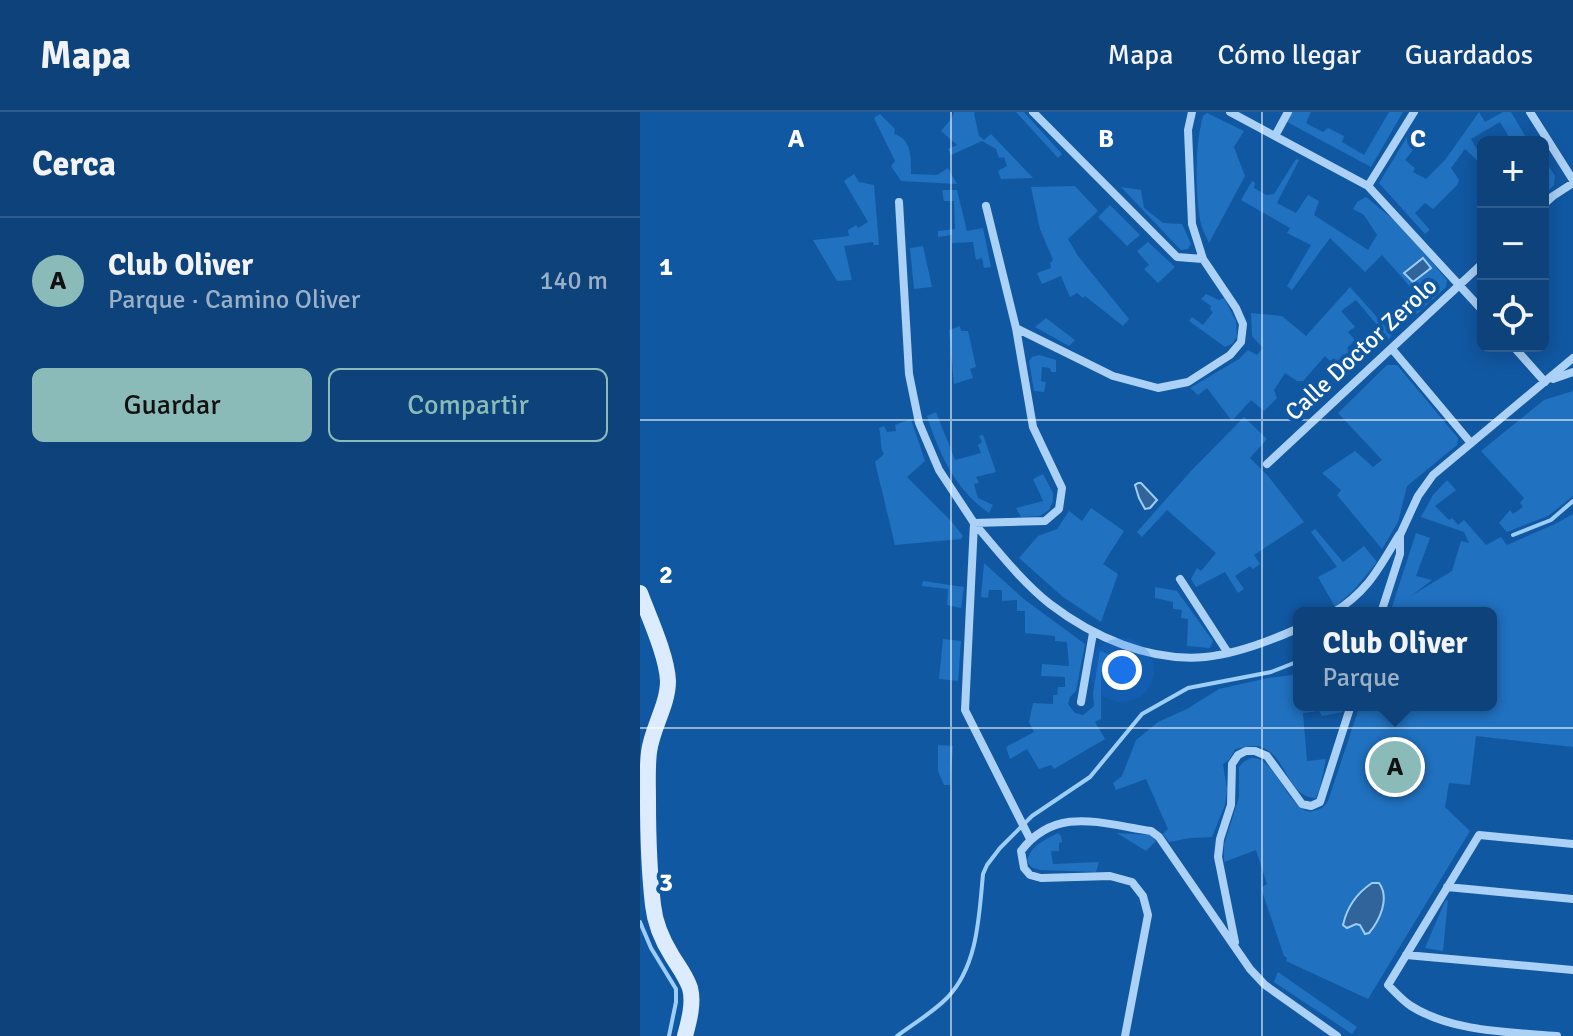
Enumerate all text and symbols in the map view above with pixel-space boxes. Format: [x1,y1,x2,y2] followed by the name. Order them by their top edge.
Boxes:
[40,32,131,79] text: Mapa
[1108,38,1173,72] text: Mapa
[1217,38,1361,72] text: Cómo llegar
[1405,38,1533,72] text: Guardados
[788,123,805,155] text: A
[1098,123,1114,155] text: B
[1410,123,1426,155] text: C
[1477,136,1549,352] map controls
[1477,136,1549,208] button: +
[32,143,116,185] text: Cerca
[1477,208,1549,280] button: −
[108,247,253,284] text: Club Oliver
[659,251,673,283] text: 1
[50,265,66,297] text: A
[539,265,608,297] text: 140 m
[1279,271,1443,427] street label: Calle Doctor Zerolo
[1477,280,1549,352] button: locate
[108,284,360,316] text: Parque · Camino Oliver
[32,368,312,442] button: Guardar
[328,368,608,442] button: Compartir
[659,559,673,591] text: 2
[1293,607,1497,711] popup
[1322,625,1468,662] text: Club Oliver
[1102,650,1142,690] your location
[1322,662,1400,694] text: Parque
[1369,737,1421,797] pin: A
[659,867,673,899] text: 3

